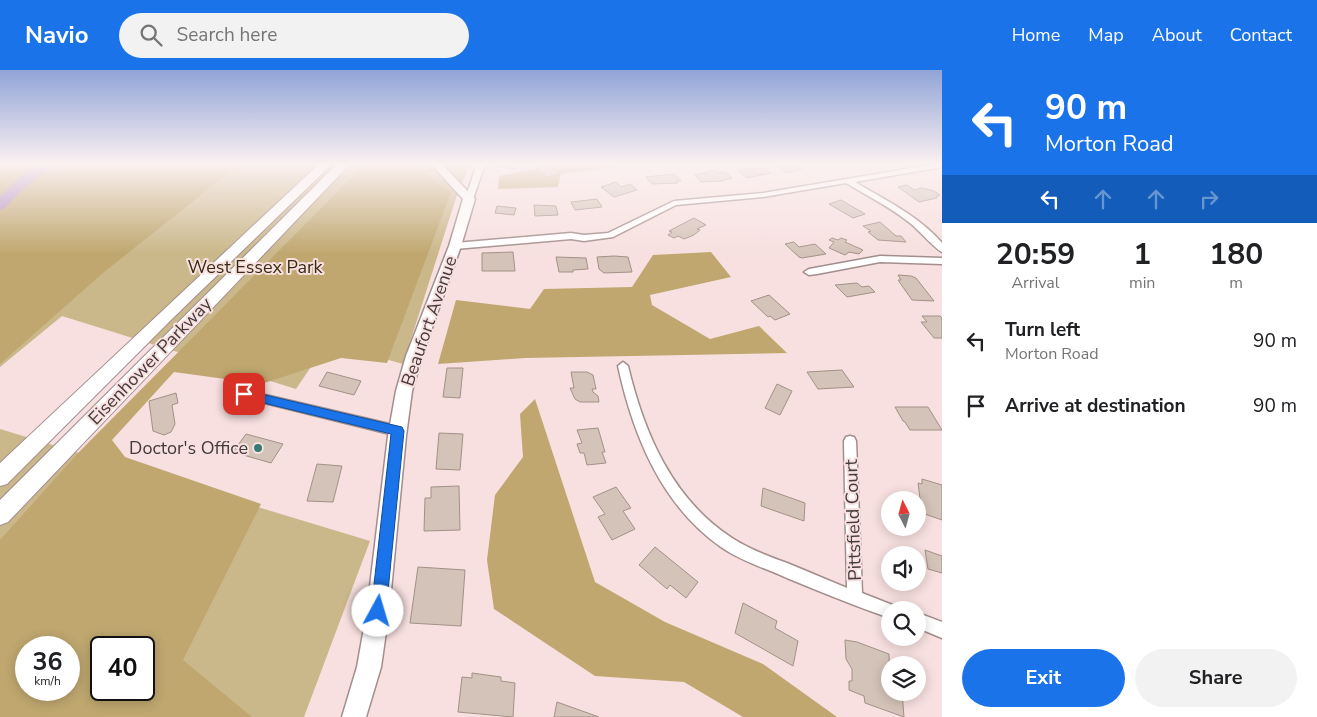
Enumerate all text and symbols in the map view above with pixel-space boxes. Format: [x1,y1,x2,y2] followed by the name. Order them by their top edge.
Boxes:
[119,13,469,58] search box
[25,19,89,51] text: Navio
[137,21,165,49] icon: search
[177,22,277,48] text: Search here
[1012,23,1060,47] text: Home
[1088,23,1124,47] text: Map
[1152,23,1202,47] text: About
[1230,23,1292,47] text: Contact
[1045,84,1127,131] text: 90 m
[962,90,1027,155] icon: left
[1045,129,1174,159] text: Morton Road
[1036,185,1064,213] icon: left
[1089,185,1117,213] icon: ahead
[1142,185,1170,213] icon: ahead
[1195,185,1223,213] icon: right
[996,234,1075,275] text: 20:59
[1133,234,1151,275] text: 1
[1209,234,1263,275] text: 180
[395,253,463,389] street label: Beaufort Avenue
[187,255,324,279] park label: West Essex Park
[1011,272,1060,294] text: Arrival
[1129,272,1155,294] text: min
[1229,272,1243,294] text: m
[83,292,218,430] street label: Eisenhower Parkway
[1005,317,1080,343] text: Turn left
[962,327,990,355] icon: left
[1253,328,1297,354] text: 90 m
[1005,343,1099,365] text: Morton Road
[223,373,265,415] pin
[230,380,258,408] icon: arrive
[962,392,990,420] icon: arrive
[1005,393,1186,419] text: Arrive at destination
[1253,393,1297,419] text: 90 m
[129,436,248,460] place label: Doctor's Office
[252,442,264,454] marker: Doctor's Office
[839,458,867,581] street label: Pittsfield Court
[881,491,926,536] north arrow
[881,491,926,701] map controls
[881,546,926,591] button: sound
[351,584,403,636] position arrow
[881,601,926,646] button: search
[90,636,155,701] speed limit sign: 40
[32,645,63,679] text: 36
[962,649,1125,707] button: Exit
[1135,649,1297,707] button: Share
[881,656,926,701] button: layers
[34,673,61,689] text: km/h

